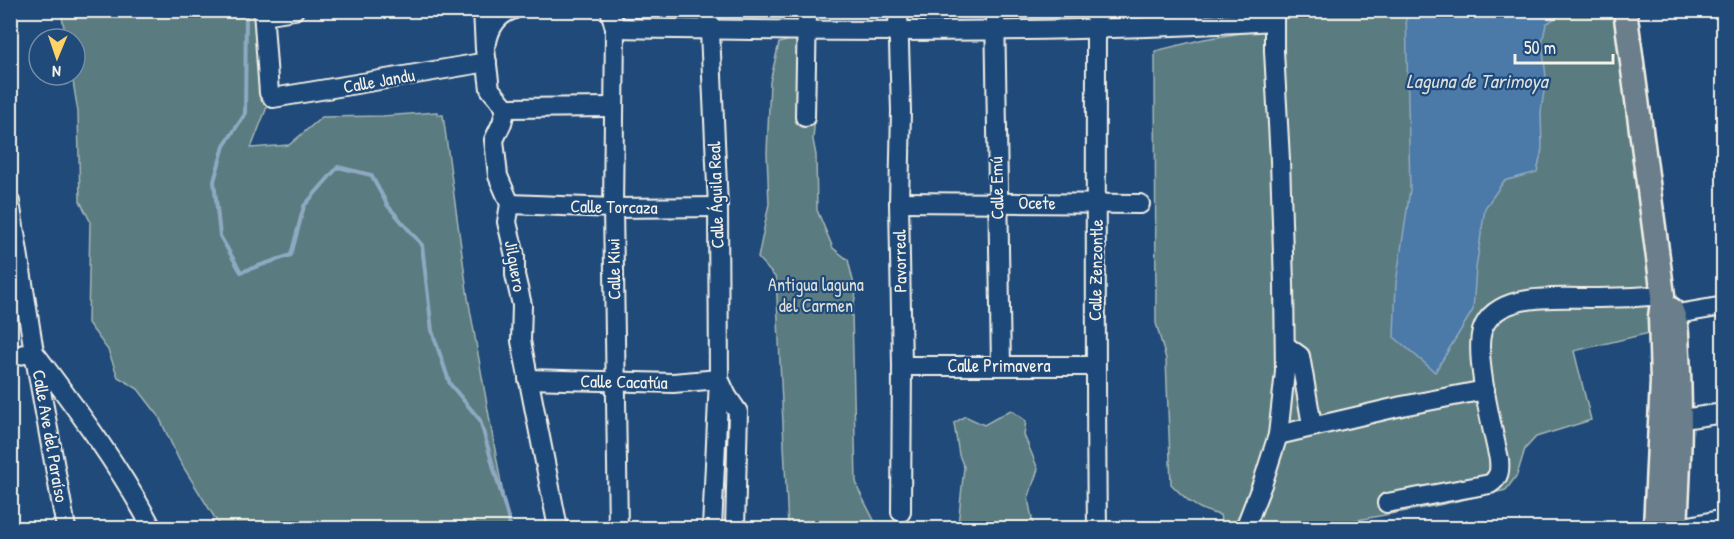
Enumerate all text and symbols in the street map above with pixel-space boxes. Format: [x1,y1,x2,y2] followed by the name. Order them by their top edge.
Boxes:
[27,27,87,87] north arrow
[1515,27,1612,65] scale bar
[1524,35,1556,60] text: 50 m
[51,61,61,83] text: N
[341,62,417,99] street label: Calle Jandu
[1406,67,1550,95] water label: Laguna de Tarimoya
[701,141,730,249] street label: Calle Águila Real
[983,156,1010,220] street label: Calle Emú
[1018,190,1056,215] street label: Ocete
[570,193,658,220] street label: Calle Torcaza
[1082,219,1109,321] street label: Calle Zenzontle
[886,229,913,293] street label: Pavorreal
[499,238,532,294] street label: Jilguero
[600,238,627,300] street label: Calle Kiwi
[768,272,864,318] park label: Antigua laguna del Carmen
[947,353,1051,378] street label: Calle Primavera
[27,368,74,504] street label: Calle Ave del Paraíso
[580,368,668,395] street label: Calle Cacatúa

